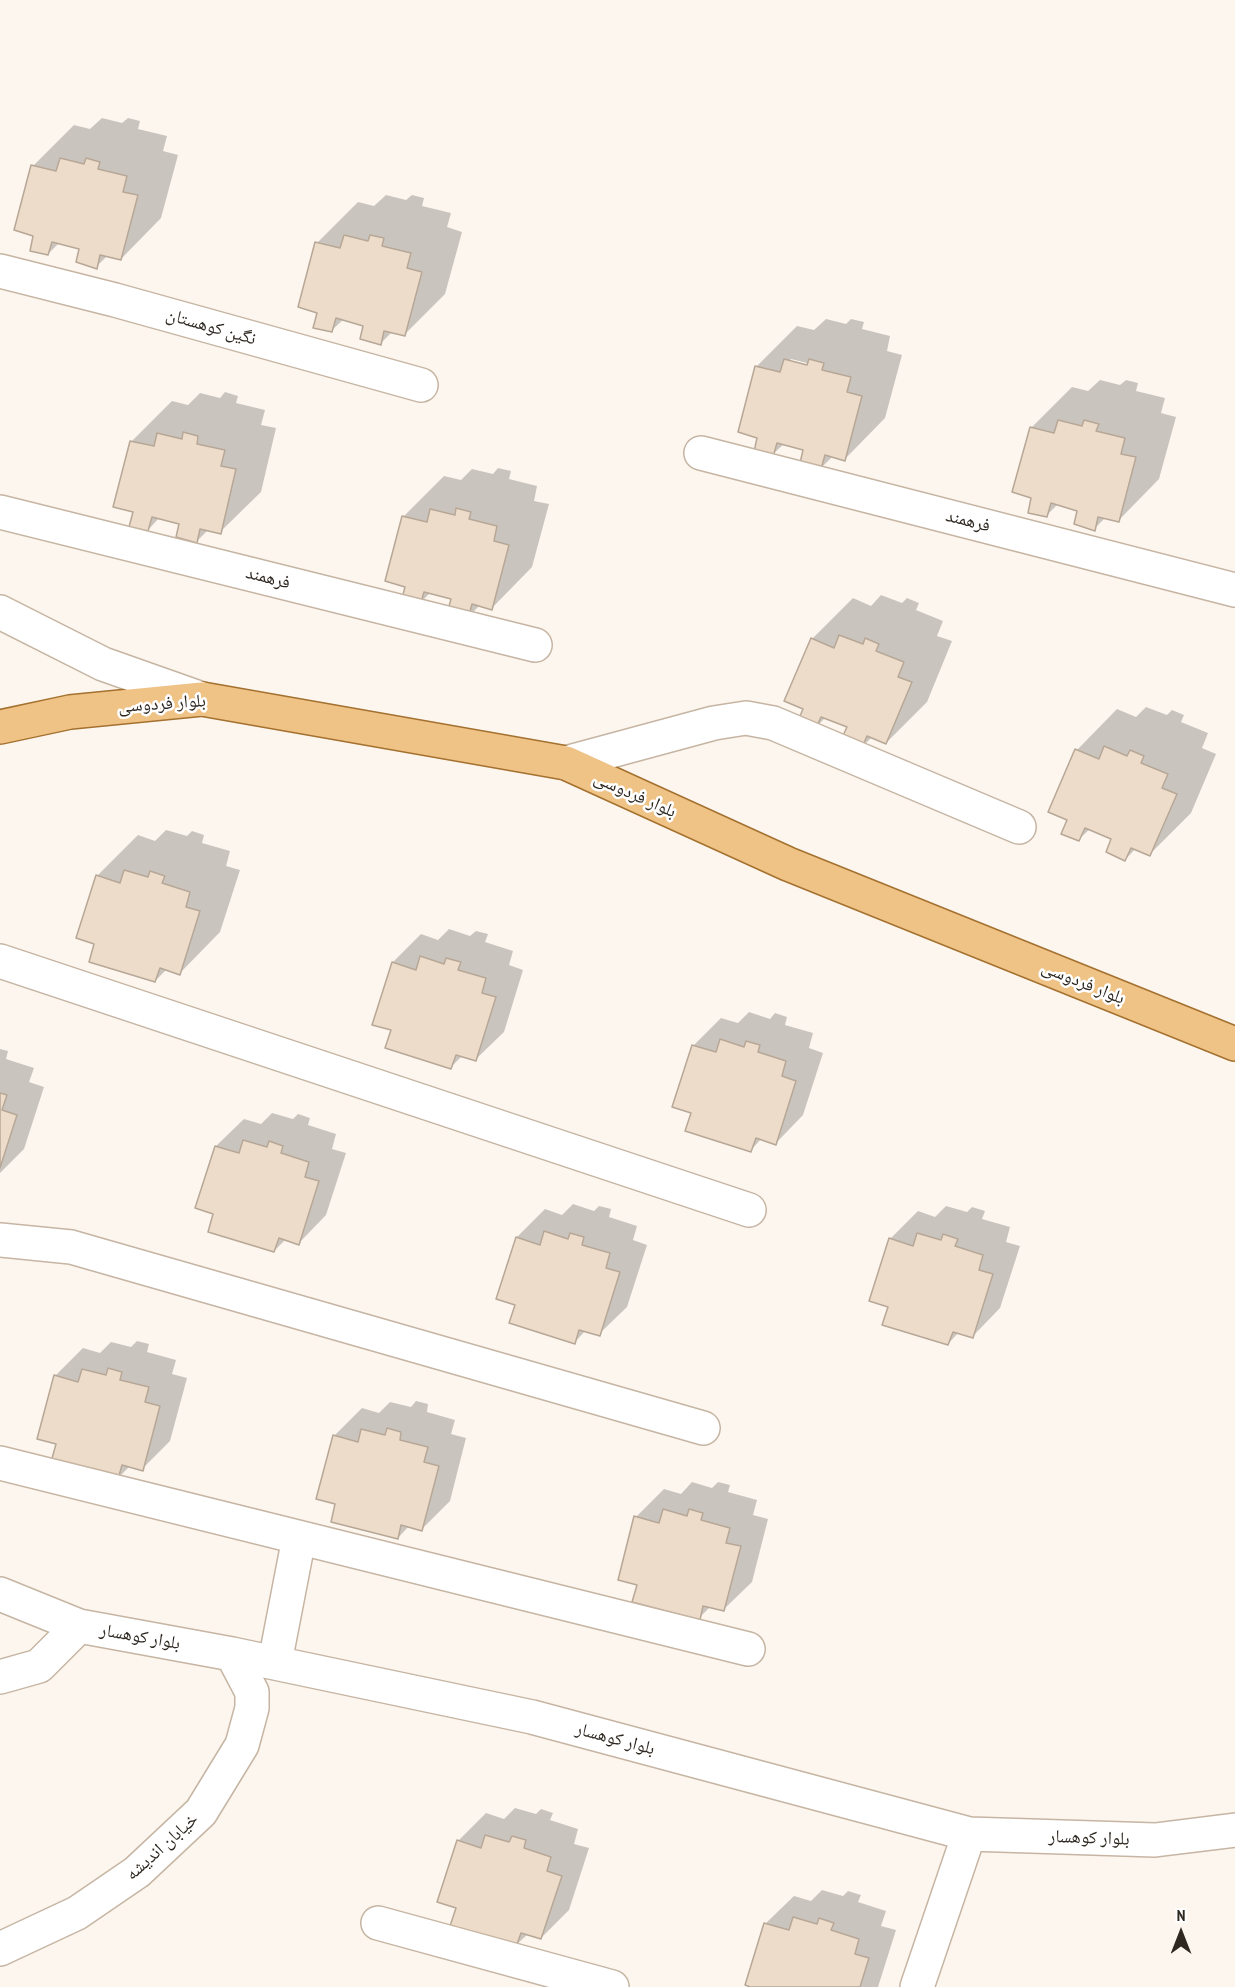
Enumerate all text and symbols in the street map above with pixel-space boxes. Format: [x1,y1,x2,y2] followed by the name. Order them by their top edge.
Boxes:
[164,304,258,350] street label: نگین کوهستان
[943,505,993,537] street label: فرهمند
[243,562,293,594] street label: فرهمند
[117,690,207,718] street label: بلوار فردوسی
[591,767,679,823] street label: بلوار فردوسی
[1038,957,1128,1009] street label: بلوار فردوسی
[98,1619,182,1655] street label: بلوار کوهسار
[573,1718,657,1760] street label: بلوار کوهسار
[121,1809,203,1885] street label: خیابان اندیشه
[1048,1826,1130,1850] street label: بلوار کوهسار
[1151,1903,1211,1963] north arrow
[1177,1905,1185,1925] text: N

